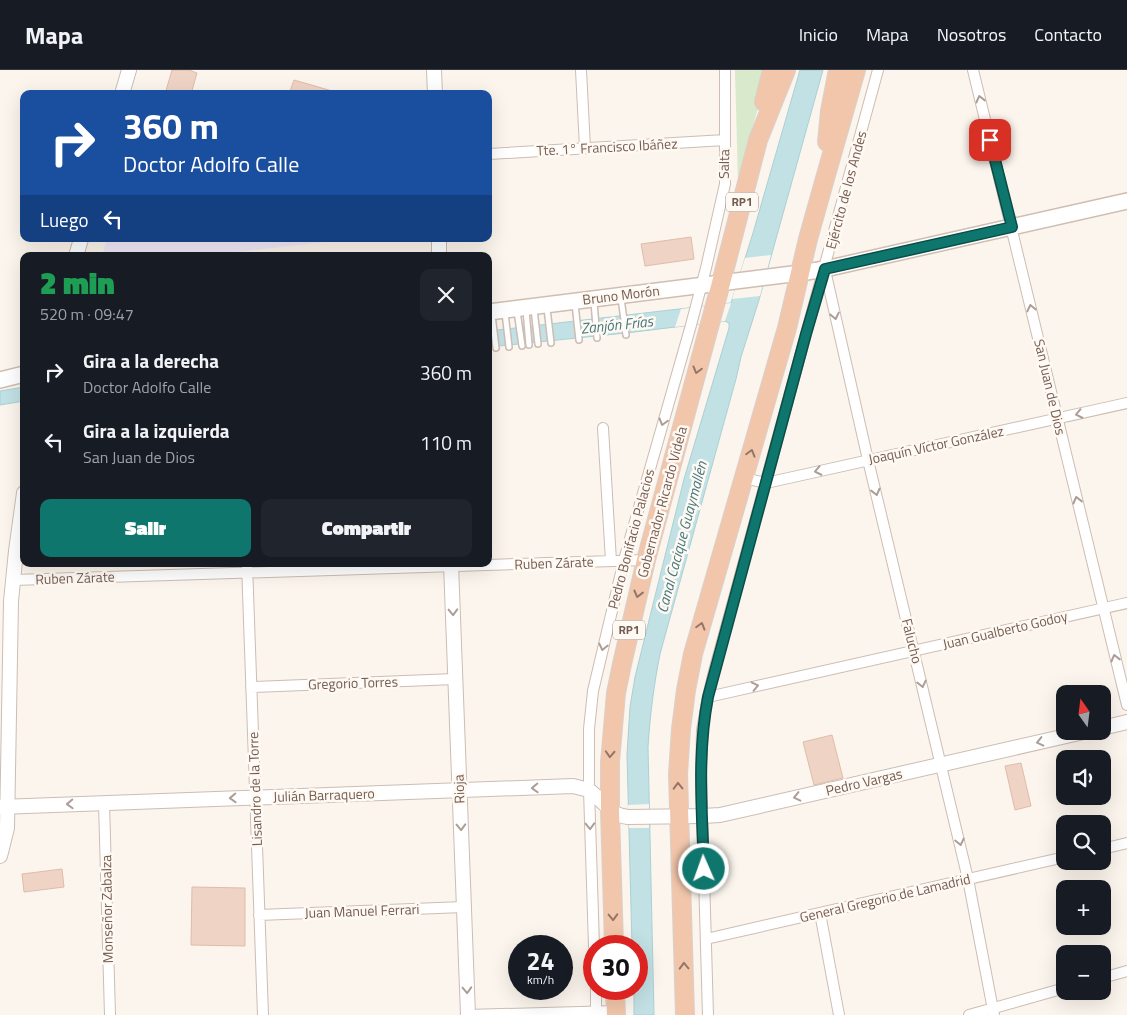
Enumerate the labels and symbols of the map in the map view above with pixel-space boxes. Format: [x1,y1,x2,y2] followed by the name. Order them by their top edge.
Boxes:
[975,94,986,103] one-way arrow
[969,119,1011,161] pin
[820,128,871,251] street label: Ejército de los Andes
[536,132,678,161] street label: Tte. 1° Francisco Ibáñez
[713,149,734,179] street label: Salta
[726,192,758,212] road number: RP1
[581,279,661,310] street label: Bruno Morón
[1026,303,1037,312] one-way arrow
[580,309,656,340] water label: Zanjón Frías
[829,312,840,321] one-way arrow
[1029,337,1072,437] street label: San Juan de Dios
[692,365,703,374] one-way arrow
[1075,408,1084,419] one-way arrow
[658,418,668,426] one-way arrow
[866,420,1006,469] street label: Joaquín Víctor González
[631,424,692,580] street label: Gobernador Ricardo Videla
[746,450,756,458] one-way arrow
[650,458,713,615] water label: Canal Cacique Guaymallén
[814,465,823,476] one-way arrow
[602,466,659,611] street label: Pedro Bonifacio Palacios
[870,487,880,495] one-way arrow
[1072,495,1083,504] one-way arrow
[514,551,594,574] street label: Ruben Zárate
[35,566,115,589] street label: Ruben Zárate
[633,590,644,599] one-way arrow
[940,605,1070,654] street label: Juan Gualberto Godoy
[448,609,458,617] one-way arrow
[897,616,928,666] street label: Falucho
[613,620,645,640] road number: RP1
[696,623,706,631] one-way arrow
[598,643,609,652] one-way arrow
[1110,653,1121,662] one-way arrow
[308,670,398,695] street label: Gregorio Torres
[916,679,927,688] one-way arrow
[751,681,760,692] one-way arrow
[1056,685,1111,740] north arrow
[242,731,267,847] street label: Lisandro de la Torre
[1036,736,1045,747] one-way arrow
[605,750,616,758] one-way arrow
[823,762,904,801] street label: Pedro Vargas
[447,774,470,804] street label: Rioja
[273,782,375,807] street label: Julián Barraquero
[531,782,539,793] one-way arrow
[673,782,683,790] one-way arrow
[792,791,801,802] one-way arrow
[229,793,237,804] one-way arrow
[66,799,74,810] one-way arrow
[585,822,595,830] one-way arrow
[455,824,466,832] one-way arrow
[954,837,965,846] one-way arrow
[677,842,729,894] position arrow
[95,855,118,963] street label: Monseñor Zabalza
[797,868,972,927] street label: General Gregorio de Lamadrid
[304,898,420,923] street label: Juan Manuel Ferrari
[608,913,618,921] one-way arrow
[583,935,648,1000] speed limit sign: 30
[678,962,689,970] one-way arrow
[462,986,472,994] one-way arrow

